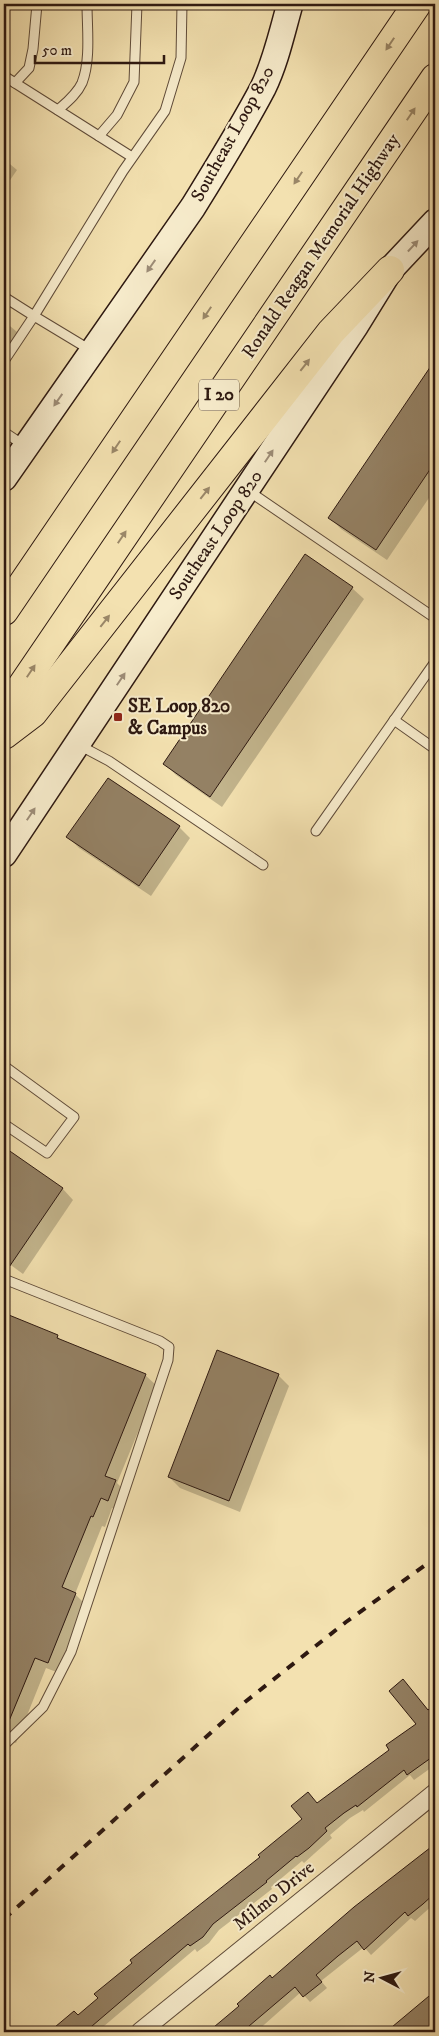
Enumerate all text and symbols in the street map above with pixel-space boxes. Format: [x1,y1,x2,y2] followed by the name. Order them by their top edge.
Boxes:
[35,32,164,64] scale bar
[385,37,395,51] one-way arrow
[42,41,72,60] text: 50 m
[186,62,280,206] street label: Southeast Loop 820
[406,107,416,120] one-way arrow
[237,128,405,363] street label: Ronald Reagan Memorial Highway
[293,172,303,185] one-way arrow
[407,240,419,252] one-way arrow
[146,260,156,273] one-way arrow
[202,306,212,320] one-way arrow
[300,359,311,372] one-way arrow
[199,380,239,410] road number: I 20
[53,393,63,406] one-way arrow
[111,441,121,454] one-way arrow
[264,449,274,463] one-way arrow
[164,466,268,604] street label: Southeast Loop 820
[200,486,210,500] one-way arrow
[117,530,127,544] one-way arrow
[100,615,111,628] one-way arrow
[26,665,36,678] one-way arrow
[116,672,126,685] one-way arrow
[128,695,230,740] place label: SE Loop 820 & Campus
[112,711,124,723] marker: SE Loop 820 & Campus
[26,807,36,821] one-way arrow
[229,1856,319,1936] street label: Milmo Drive
[356,1954,406,2004] north arrow
[361,1970,380,1983] text: N

